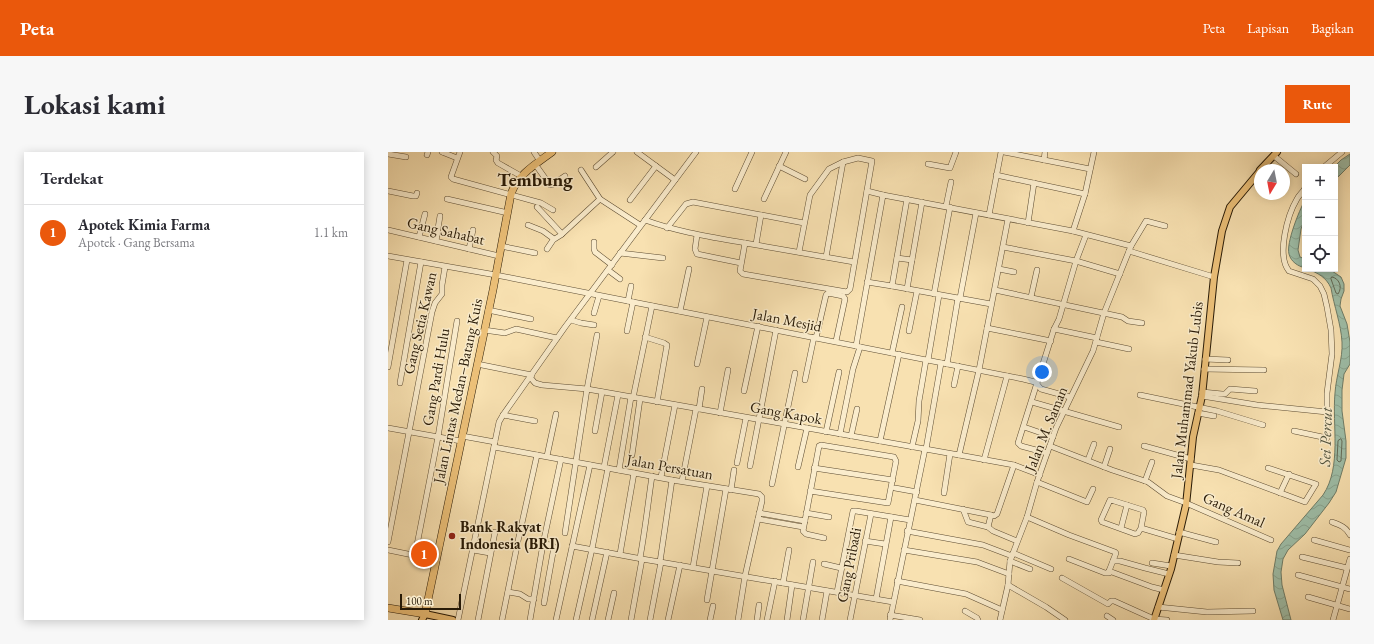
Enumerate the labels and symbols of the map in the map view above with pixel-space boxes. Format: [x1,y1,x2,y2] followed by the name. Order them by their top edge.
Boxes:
[1254,164,1290,200] north arrow
[497,167,573,192] district label: Tembung
[405,212,487,249] street label: Gang Sahabat
[399,270,441,376] street label: Gang Setia Kawan
[428,296,486,487] street label: Jalan Lintas Medan–Batang Kuis
[1166,300,1207,482] street label: Jalan Muhammad Yakub Lubis
[749,303,824,336] street label: Jalan Mesjid
[418,327,453,427] street label: Gang Pardi Hulu
[1032,362,1052,382] your location
[1019,383,1071,476] street label: Jalan M. Saman
[749,397,824,428] street label: Gang Kapok
[1314,406,1337,468] water label: Sei Percut
[623,449,715,483] street label: Jalan Persatuan
[1200,487,1269,532] street label: Gang Amal
[460,517,560,553] place label: Bank Rakyat Indonesia (BRI)
[832,525,865,604] street label: Gang Pribadi
[447,531,457,541] marker: Bank Rakyat Indonesia (BRI)
[411,539,437,569] pin: 1
[400,592,461,611] scale bar

